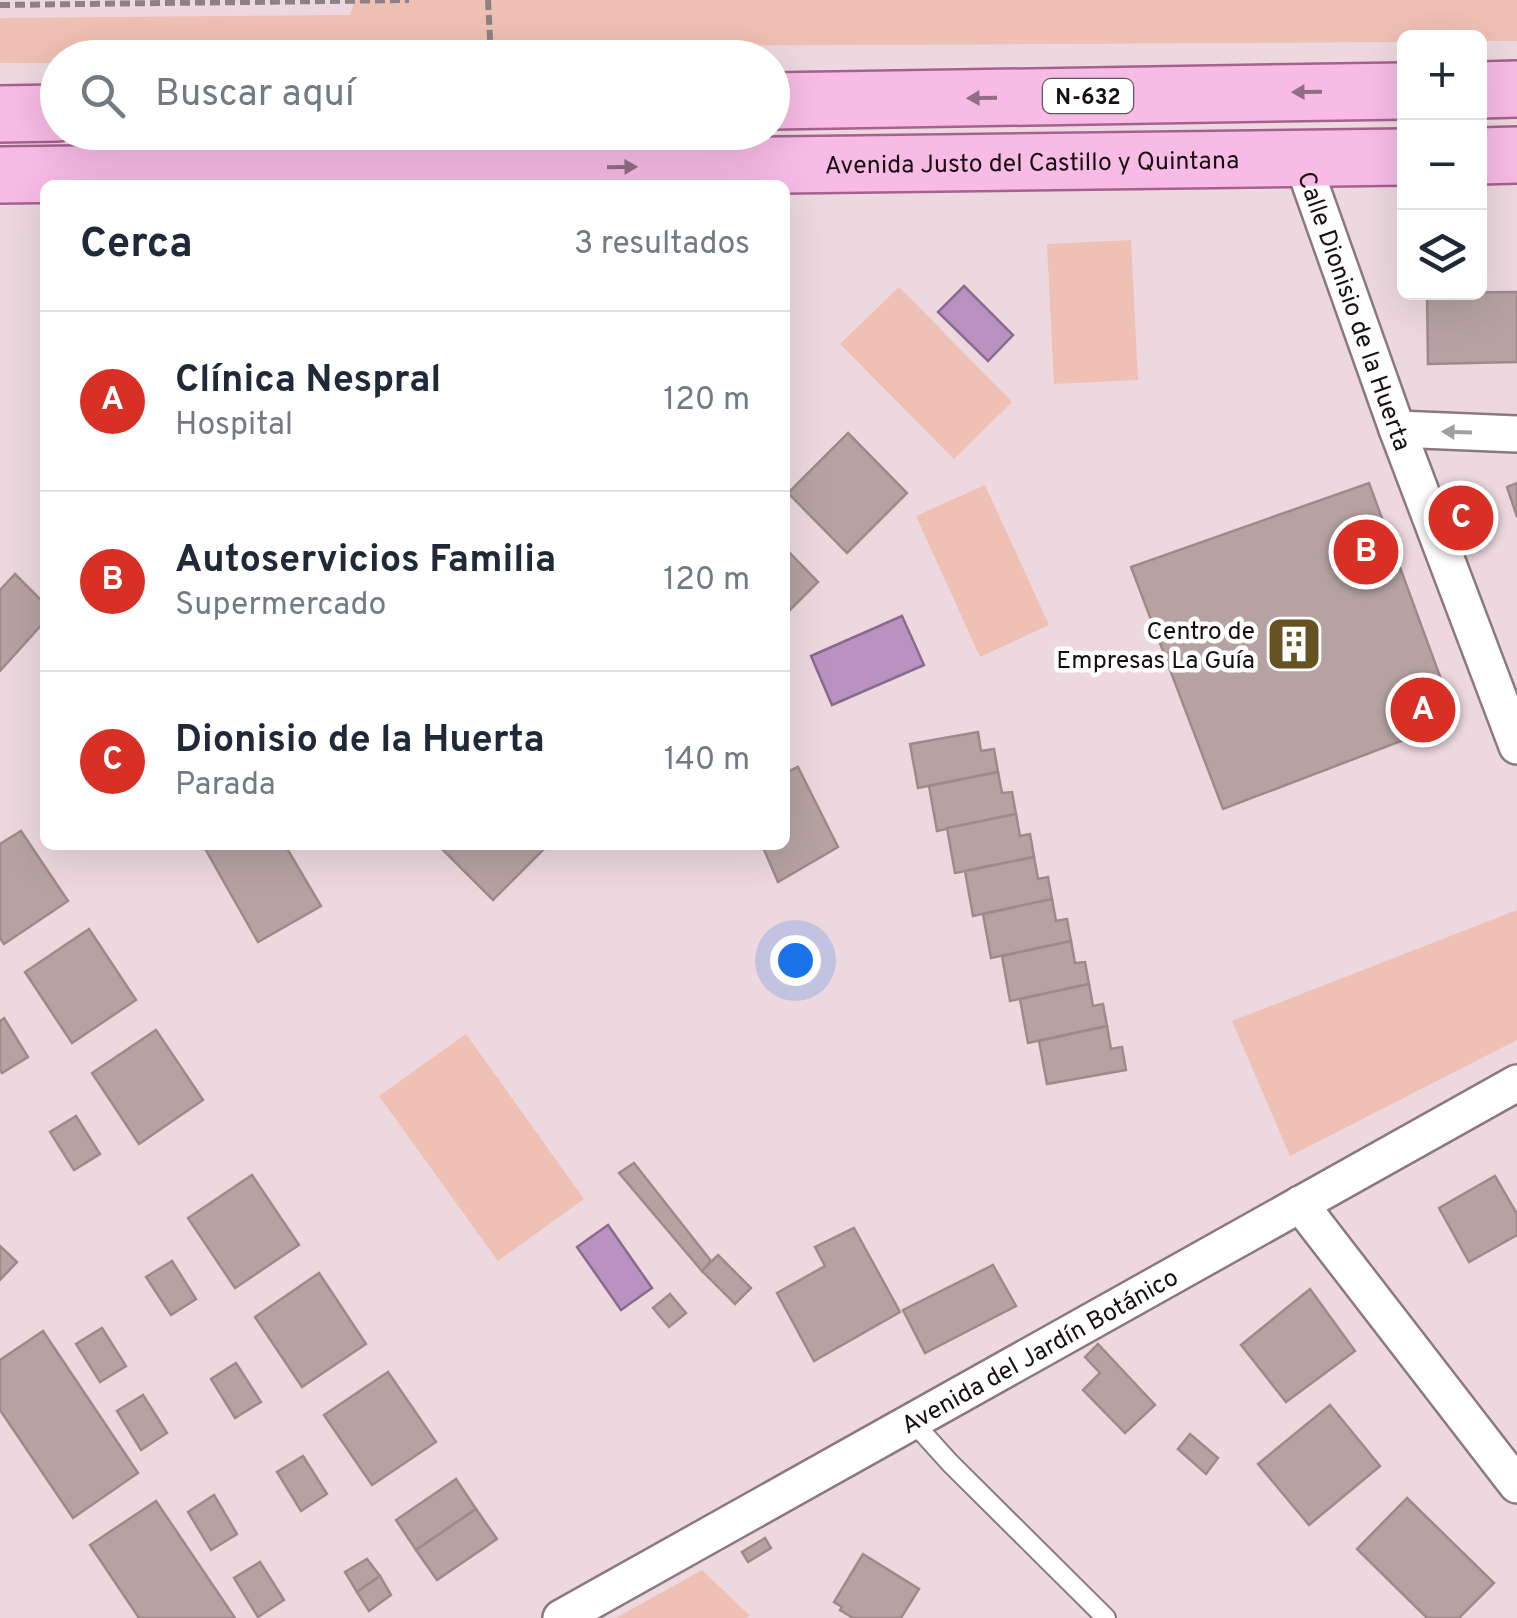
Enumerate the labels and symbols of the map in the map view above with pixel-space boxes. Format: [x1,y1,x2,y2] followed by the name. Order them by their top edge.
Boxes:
[1043,79,1133,113] road number: N-632
[1291,85,1323,101] one-way arrow
[966,90,998,106] one-way arrow
[824,146,1239,183] street label: Avenida Justo del Castillo y Quintana
[607,159,639,175] one-way arrow
[1288,168,1417,456] street label: Calle Dionisio de la Huerta
[1440,424,1472,440] one-way arrow
[1428,480,1494,556] pin: C
[1334,514,1398,590] pin: B
[1264,614,1324,674] building icon: Centro de Empresas La Guía
[1056,617,1255,678] place label: Centro de Empresas La Guía
[1390,672,1456,748] pin: A
[770,935,821,986] your location
[897,1263,1185,1443] street label: Avenida del Jardín Botánico

